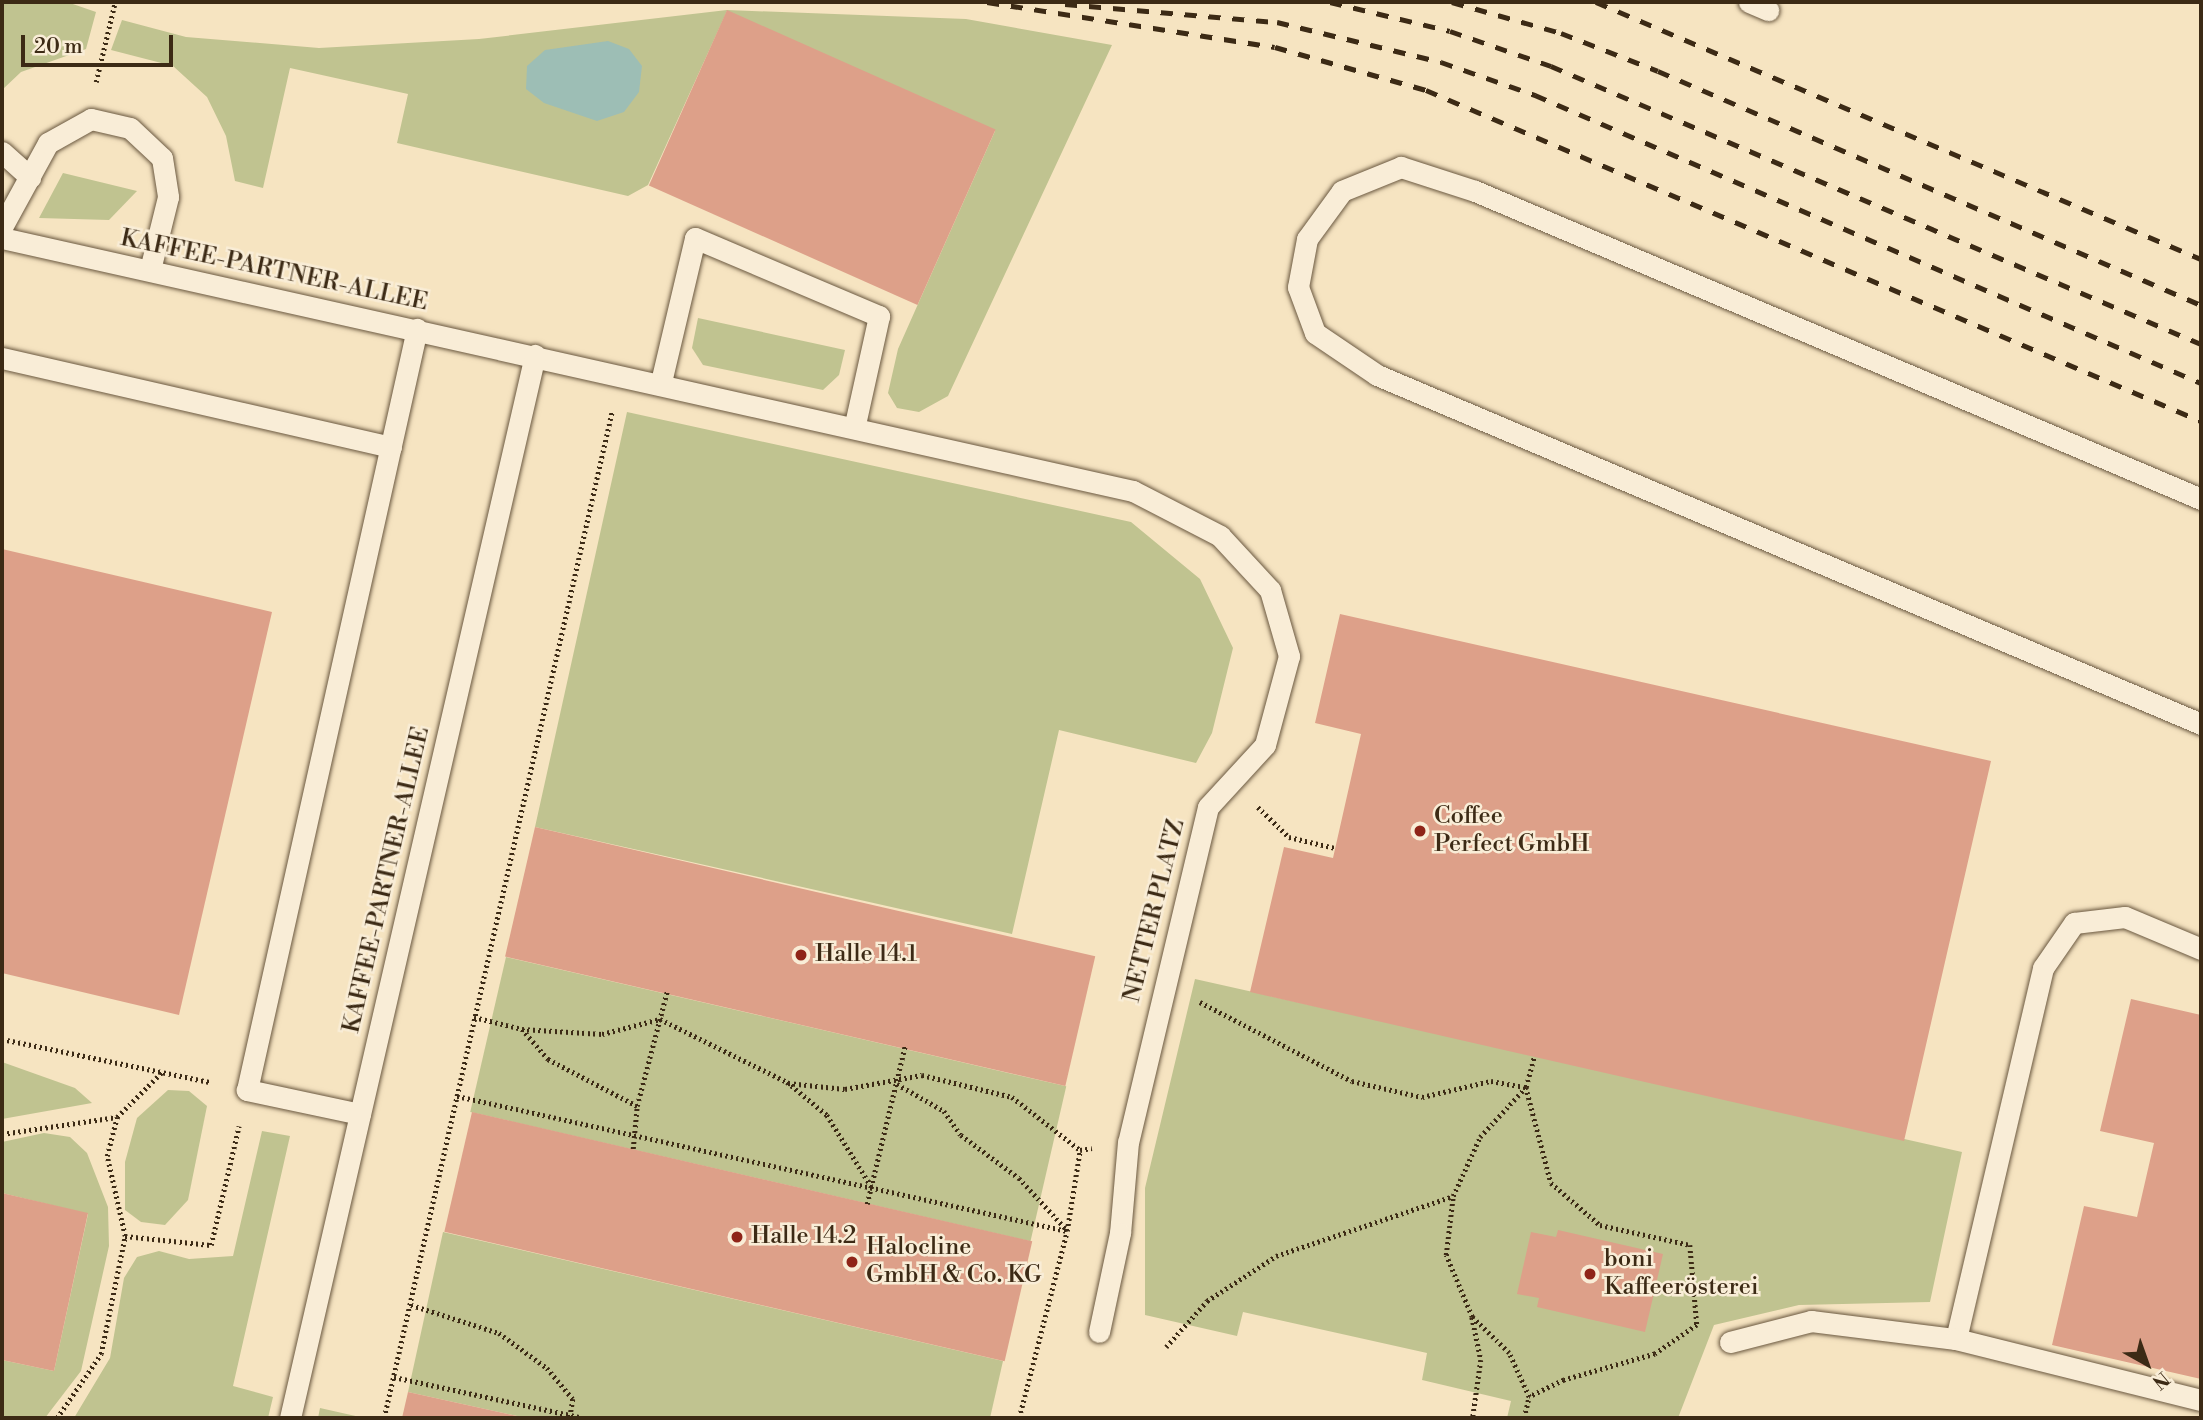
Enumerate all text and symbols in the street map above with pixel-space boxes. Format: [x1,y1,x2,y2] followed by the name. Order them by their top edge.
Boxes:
[24,21,177,65] scale bar
[34,34,83,60] text: 20 m
[118,224,430,318] street label: KAFFEE-PARTNER-ALLEE
[338,724,436,1036] street label: KAFFEE-PARTNER-ALLEE
[1434,803,1589,859] place label: Coffee Perfect GmbH
[1118,816,1192,1006] street label: NETTER PLATZ
[1412,823,1428,839] marker: Coffee Perfect GmbH
[815,941,917,969] place label: Halle 14.1
[793,947,809,963] marker: Halle 14.1
[751,1223,856,1251] place label: Halle 14.2
[729,1229,745,1245] marker: Halle 14.2
[866,1234,1042,1290] place label: Halocline GmbH & Co. KG
[1604,1246,1759,1302] place label: boni Kaffeerösterei
[844,1254,860,1270] marker: Halocline GmbH & Co. KG
[1582,1266,1598,1282] marker: boni Kaffeerösterei
[2112,1329,2182,1399] north arrow
[2147,1366,2174,1394] text: N

